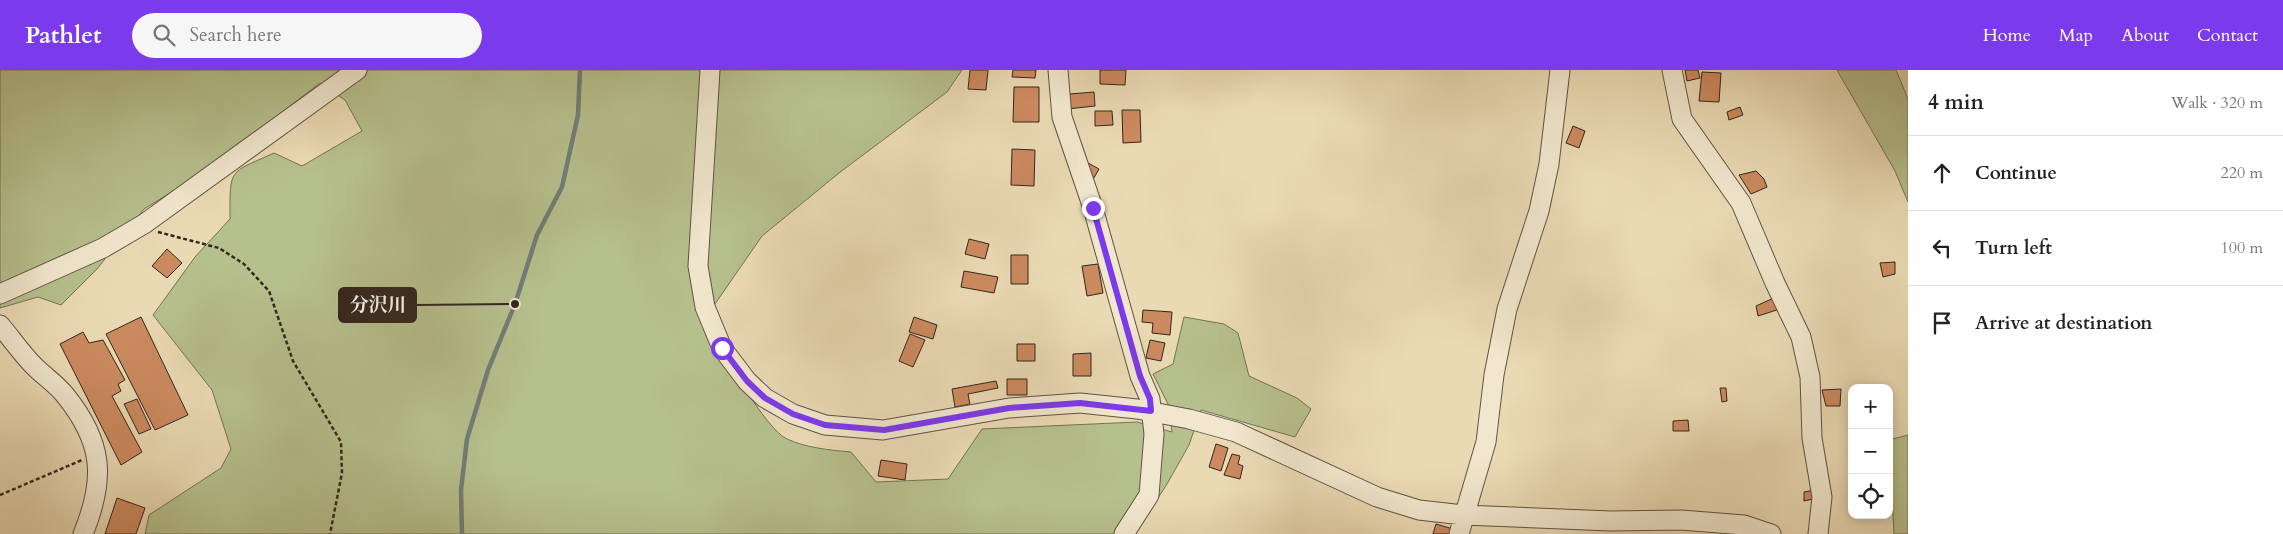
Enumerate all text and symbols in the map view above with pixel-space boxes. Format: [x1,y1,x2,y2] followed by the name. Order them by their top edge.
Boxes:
[132,13,482,58] search box
[25,19,102,52] text: Pathlet
[150,21,178,49] icon: search
[190,22,282,48] text: Search here
[1983,23,2031,48] text: Home
[2059,23,2093,48] text: Map
[2121,23,2169,48] text: About
[2197,23,2258,48] text: Contact
[1928,88,1984,117] text: 4 min
[2171,92,2263,114] text: Walk · 320 m
[1928,159,1956,187] icon: ahead
[1975,160,2057,186] text: Continue
[2221,162,2263,184] text: 220 m
[1082,197,1105,220] route end
[1928,234,1956,262] icon: left
[1975,235,2052,261] text: Turn left
[2221,237,2263,259] text: 100 m
[339,288,416,322] callout: 分沢川
[349,292,407,318] text: 分沢川
[1928,309,1956,337] icon: arrive
[1975,310,2152,336] text: Arrive at destination
[711,337,734,360] route start
[1848,384,1893,519] map controls
[1848,384,1893,429] button: +
[1848,429,1893,474] button: −
[1848,474,1893,519] button: locate

